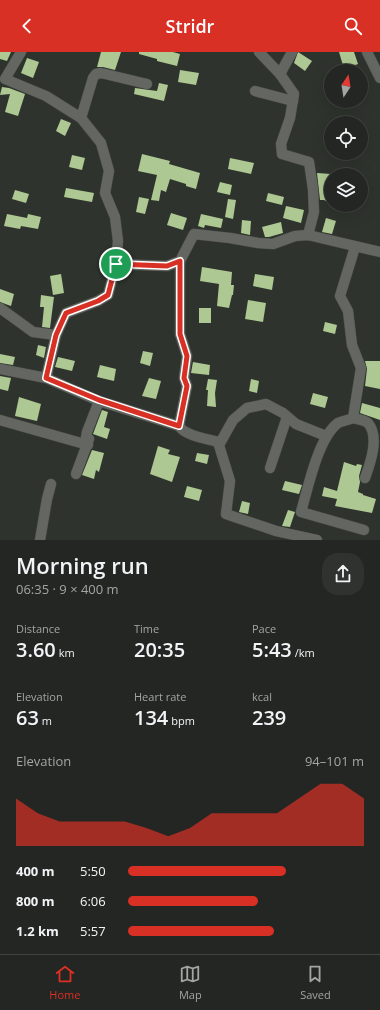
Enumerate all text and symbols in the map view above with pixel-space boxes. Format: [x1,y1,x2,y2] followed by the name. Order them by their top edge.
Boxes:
[166,14,214,38] text: Stridr
[16,15,38,37] icon: back
[342,15,364,37] icon: search
[324,64,368,108] north arrow
[324,64,368,212] map controls
[324,116,368,160] button: locate
[324,168,368,212] button: layers
[99,247,133,281] pin
[105,253,127,275] icon: arrive
[16,550,149,580] text: Morning run
[322,553,364,595] button: share
[16,580,119,598] text: 06:35 · 9 × 400 m
[16,621,60,636] text: Distance
[134,621,159,636] text: Time
[252,621,276,636] text: Pace
[16,636,56,663] text: 3.60
[134,636,185,663] text: 20:35
[252,636,292,663] text: 5:43
[56,645,75,660] text: km
[292,645,315,660] text: /km
[16,689,63,704] text: Elevation
[134,689,186,704] text: Heart rate
[252,689,272,704] text: kcal
[16,704,39,731] text: 63
[134,704,168,731] text: 134
[252,704,286,731] text: 239
[39,713,52,728] text: m
[168,713,195,728] text: bpm
[16,752,71,770] text: Elevation
[305,752,364,770] text: 94–101 m
[16,862,54,880] text: 400 m
[80,862,106,880] text: 5:50
[16,892,54,910] text: 800 m
[80,892,106,910] text: 6:06
[16,922,59,940] text: 1.2 km
[80,922,106,940] text: 5:57
[49,963,80,1002] tab: Home
[179,963,202,1002] tab: Map
[300,963,331,1002] tab: Saved

